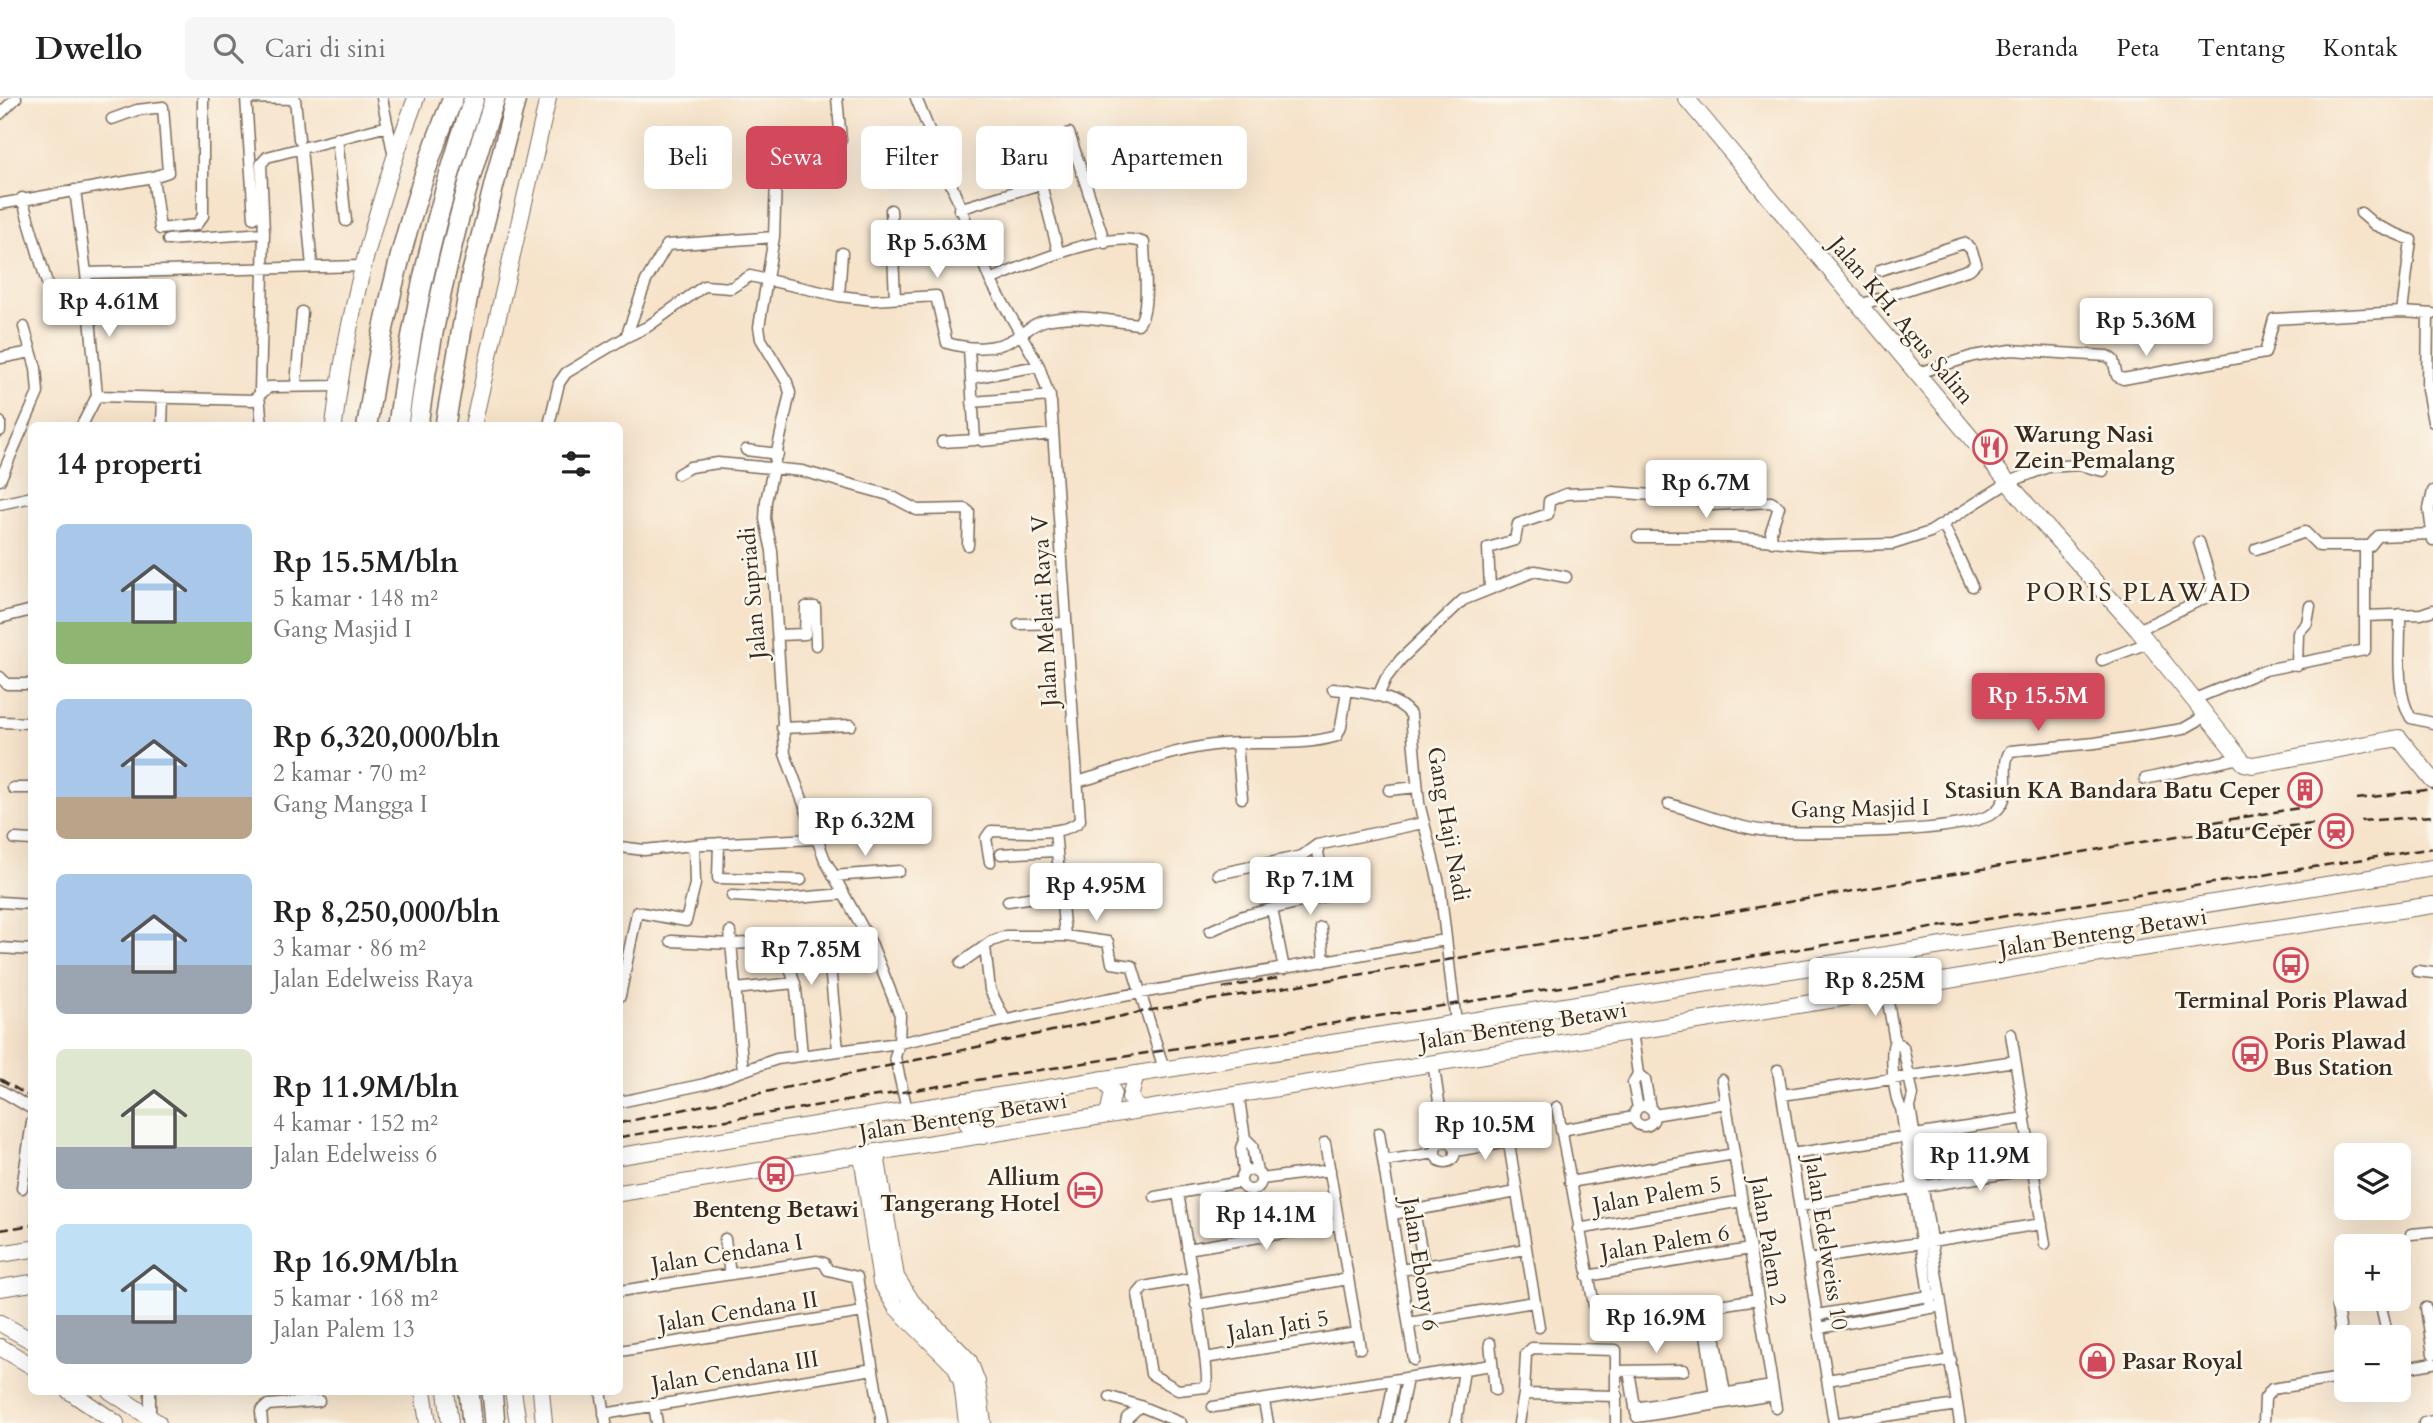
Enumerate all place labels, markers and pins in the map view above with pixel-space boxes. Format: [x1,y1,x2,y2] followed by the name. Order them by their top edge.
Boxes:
[865,220,1009,280] pin: Rp 5.63M
[37,280,181,339] pin: Rp 4.61M
[2074,299,2218,358] pin: Rp 5.36M
[2013,419,2175,476] place label: Warung Nasi Zein Pemalang
[1971,428,2009,466] restaurant icon: Warung Nasi Zein Pemalang
[1641,460,1771,520] pin: Rp 6.7M
[1966,674,2110,733] pin: Rp 15.5M
[2286,771,2324,809] building icon: Stasiun KA Bandara Batu Ceper
[1945,775,2281,806] place label: Stasiun KA Bandara Batu Ceper
[793,798,937,858] pin: Rp 6.32M
[2317,812,2355,850] station icon: Batu Ceper
[2195,816,2313,847] place label: Batu Ceper
[1245,858,1375,917] pin: Rp 7.1M
[1024,864,1168,923] pin: Rp 4.95M
[739,928,883,987] pin: Rp 7.85M
[2272,946,2310,984] bus stop icon: Terminal Poris Plawad
[1803,958,1947,1018] pin: Rp 8.25M
[2174,985,2408,1016] place label: Terminal Poris Plawad
[2274,1026,2406,1083] place label: Poris Plawad Bus Station
[2231,1035,2269,1073] bus stop icon: Poris Plawad Bus Station
[1413,1102,1557,1162] pin: Rp 10.5M
[1908,1134,2052,1193] pin: Rp 11.9M
[757,1155,795,1193] bus stop icon: Benteng Betawi
[880,1162,1061,1219] place label: Allium Tangerang Hotel
[1066,1171,1104,1209] hotel icon: Allium Tangerang Hotel
[1194,1192,1338,1252] pin: Rp 14.1M
[693,1194,859,1225] place label: Benteng Betawi
[1584,1296,1728,1355] pin: Rp 16.9M
[2078,1342,2116,1380] shop icon: Pasar Royal
[2122,1346,2243,1377] place label: Pasar Royal

